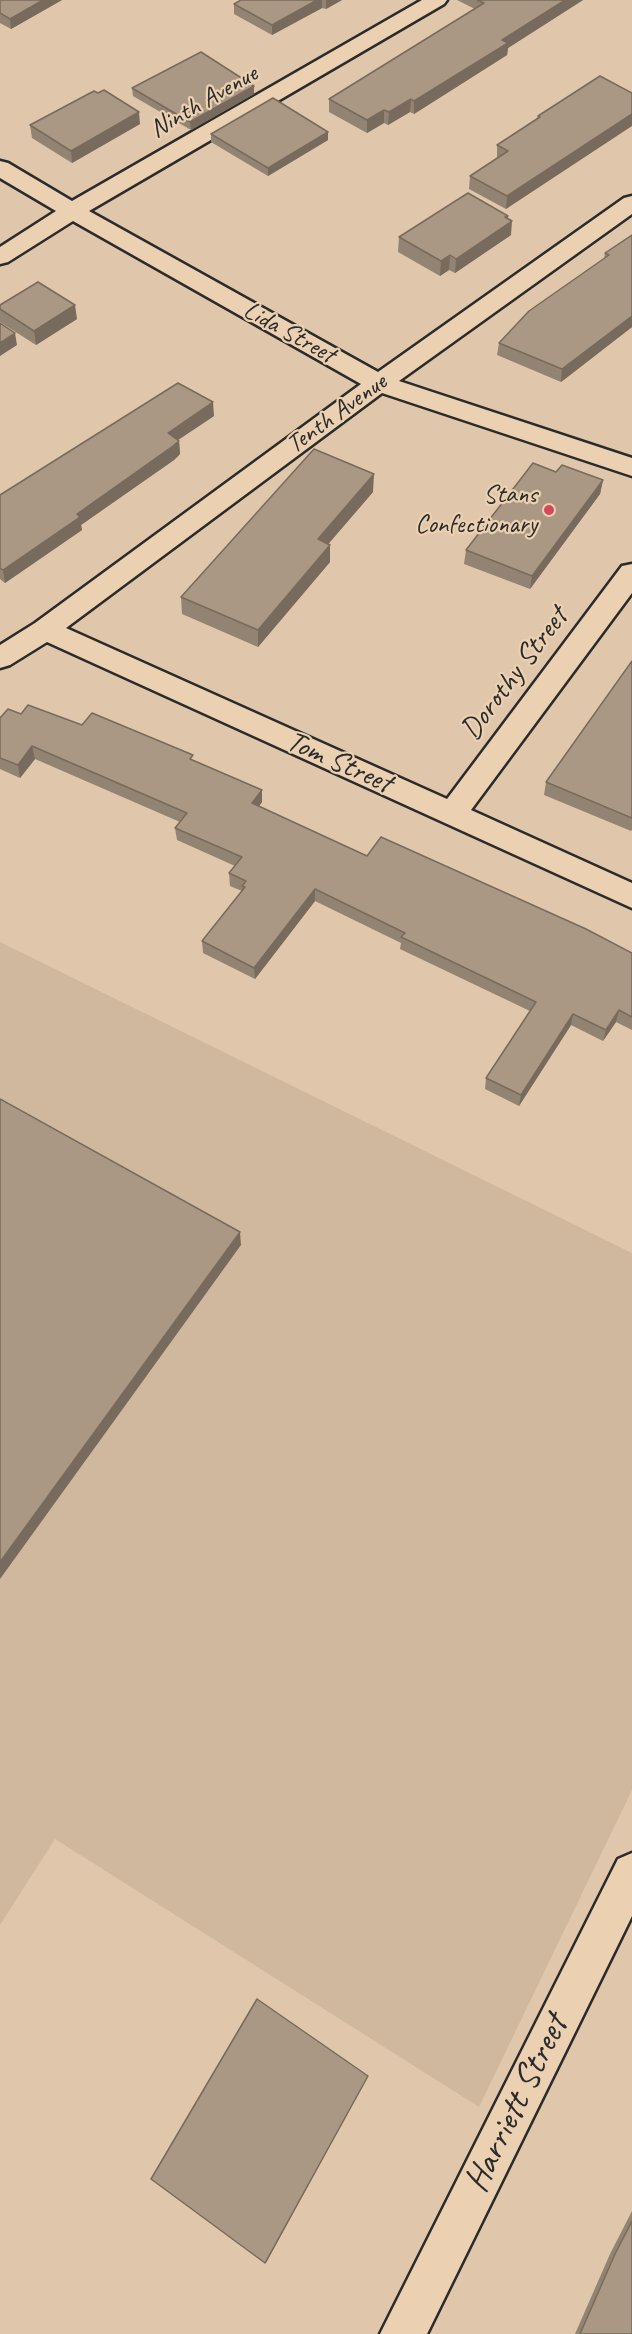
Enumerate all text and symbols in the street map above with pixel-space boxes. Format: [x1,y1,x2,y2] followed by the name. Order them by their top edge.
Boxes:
[145,59,263,145] street label: Ninth Avenue
[238,295,340,371] street label: Lida Street
[281,367,393,461] street label: Tenth Avenue
[415,479,537,540] place label: Stans Confectionary
[542,503,556,517] marker: Stans Confectionary
[454,601,576,747] street label: Dorothy Street
[281,724,397,802] street label: Tom Street
[456,2009,578,2199] street label: Harriett Street

